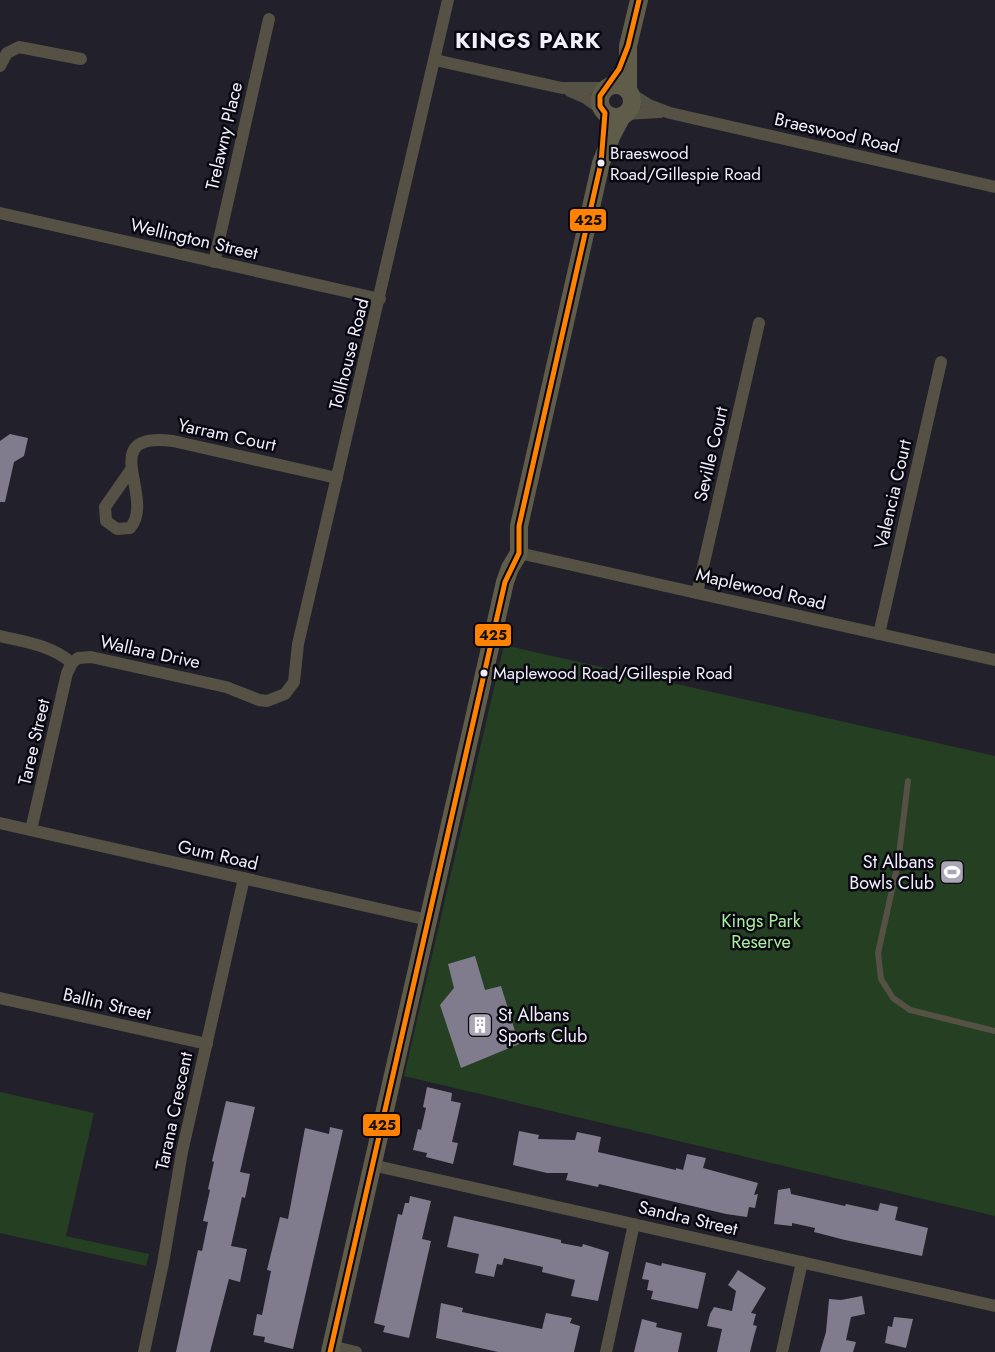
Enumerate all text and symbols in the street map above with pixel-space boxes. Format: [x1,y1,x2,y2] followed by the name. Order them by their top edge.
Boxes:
[455,24,601,56] district label: KINGS PARK
[199,79,249,193] street label: Trelawny Place
[772,106,902,160] street label: Braeswood Road
[610,141,761,186] place label: Braeswood Road/Gillespie Road
[596,158,606,168] marker: Braeswood Road/Gillespie Road
[569,208,607,232] line badge: 425
[574,210,602,230] text: 425
[128,212,261,266] street label: Wellington Street
[323,295,375,413] street label: Tollhouse Road
[687,403,735,504] street label: Seville Court
[176,412,279,458] street label: Yarram Court
[868,436,918,551] street label: Valencia Court
[693,561,829,617] street label: Maplewood Road
[474,623,512,647] line badge: 425
[479,625,507,645] text: 425
[97,629,203,675] street label: Wallara Drive
[493,661,733,685] place label: Maplewood Road/Gillespie Road
[479,668,489,678] marker: Maplewood Road/Gillespie Road
[11,696,57,788] street label: Taree Street
[175,833,261,877] street label: Gum Road
[849,849,934,896] place label: St Albans Bowls Club
[939,859,965,885] sports icon: St Albans Bowls Club
[721,908,801,955] park label: Kings Park Reserve
[60,981,154,1027] street label: Ballin Street
[498,1002,587,1049] place label: St Albans Sports Club
[467,1012,493,1038] building icon: St Albans Sports Club
[149,1049,199,1172] street label: Tarana Crescent
[362,1113,401,1137] line badge: 425
[368,1115,396,1135] text: 425
[636,1194,741,1242] street label: Sandra Street

